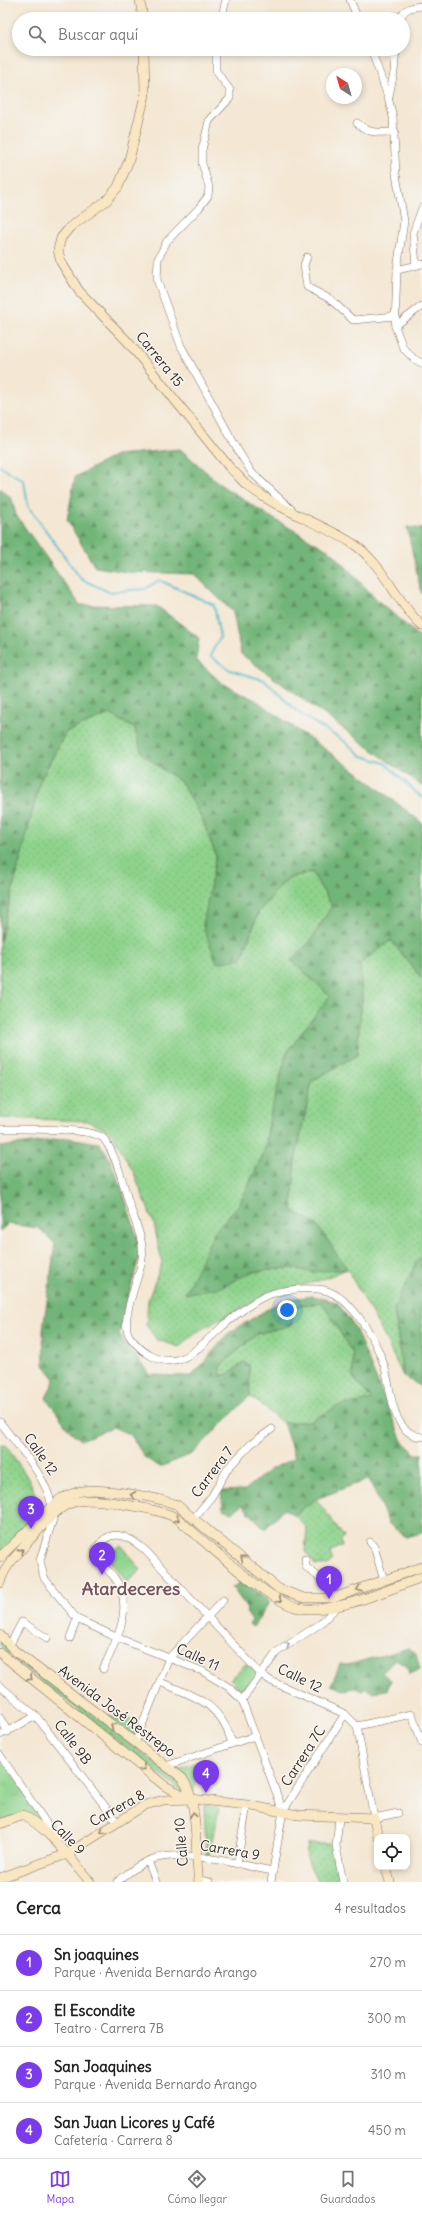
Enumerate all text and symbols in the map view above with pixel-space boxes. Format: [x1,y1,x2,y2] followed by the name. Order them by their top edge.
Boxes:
[12,12,410,56] search box
[26,23,48,45] icon: search
[58,25,138,44] text: Buscar aquí
[326,68,362,104] north arrow
[132,328,188,390] street label: Carrera 15
[277,1300,297,1320] your location
[20,1429,62,1479] street label: Calle 12
[187,1443,237,1501] street label: Carrera 7
[130,1491,137,1500] one-way arrow
[18,1496,44,1529] pin: 3
[173,1514,180,1522] one-way arrow
[89,1542,115,1575] pin: 2
[16,1548,23,1556] one-way arrow
[241,1556,248,1563] one-way arrow
[316,1566,342,1599] pin: 1
[82,1577,180,1600] district label: Atardeceres
[355,1584,362,1593] one-way arrow
[274,1595,281,1602] one-way arrow
[174,1639,222,1675] street label: Calle 11
[283,1642,290,1650] one-way arrow
[275,1660,326,1697] street label: Calle 12
[55,1661,179,1761] street label: Avenida José Restrepo
[25,1673,32,1680] one-way arrow
[50,1716,96,1768] street label: Calle 9B
[277,1722,329,1790] street label: Carrera 7C
[110,1723,117,1730] one-way arrow
[193,1760,219,1793] pin: 4
[138,1763,145,1770] one-way arrow
[86,1785,148,1831] street label: Carrera 8
[189,1812,198,1818] one-way arrow
[47,1816,89,1858] street label: Calle 9
[170,1817,192,1867] street label: Calle 10
[101,1826,108,1833] one-way arrow
[374,1834,410,1870] map controls
[374,1834,410,1870] button: locate
[199,1836,261,1864] street label: Carrera 9
[16,1897,61,1919] text: Cerca
[334,1900,406,1917] text: 4 resultados
[54,1945,139,1964] text: Sn joaquines
[26,1954,32,1971] text: 1
[369,1954,406,1971] text: 270 m
[54,1964,257,1981] text: Parque · Avenida Bernardo Arango
[54,2001,135,2020] text: El Escondite
[25,2010,33,2027] text: 2
[367,2010,406,2027] text: 300 m
[54,2020,164,2037] text: Teatro · Carrera 7B
[54,2057,152,2076] text: San Joaquines
[25,2066,33,2083] text: 3
[371,2066,406,2083] text: 310 m
[54,2076,257,2093] text: Parque · Avenida Bernardo Arango
[54,2113,215,2132] text: San Juan Licores y Café
[25,2122,33,2139] text: 4
[368,2122,406,2139] text: 450 m
[54,2132,173,2149] text: Cafetería · Carrera 8
[47,2168,74,2206] tab: Mapa
[167,2168,227,2206] tab: Cómo llegar
[320,2168,375,2206] tab: Guardados

